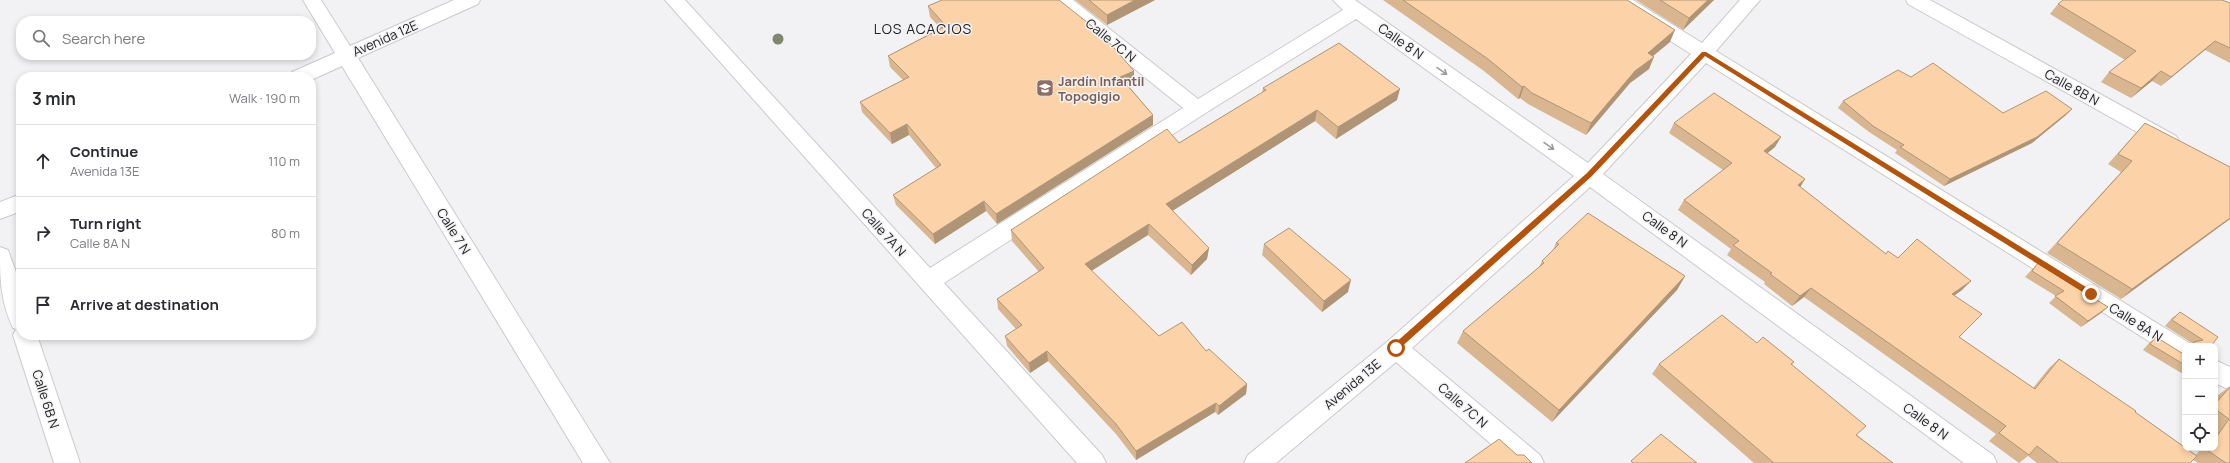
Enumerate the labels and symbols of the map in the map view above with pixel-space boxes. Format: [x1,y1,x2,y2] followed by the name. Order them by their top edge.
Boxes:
[1082,14,1140,66] street label: Calle 7C N
[350,16,420,60] street label: Avenida 12E
[874,19,972,38] district label: LOS ACACIOS
[1375,19,1427,63] street label: Calle 8 N
[2041,65,2103,109] street label: Calle 8B N
[1437,67,1448,75] one-way arrow
[1058,72,1145,105] place label: Jardín Infantil Topogigio
[1035,78,1055,98] school or university icon: Jardín Infantil Topogigio
[1543,142,1554,150] one-way arrow
[858,204,910,260] street label: Calle 7A N
[433,205,475,257] street label: Calle 7 N
[1639,206,1691,252] street label: Calle 8 N
[2082,285,2100,303] route end
[2106,298,2166,346] street label: Calle 8A N
[1387,339,1405,357] route start
[1320,355,1384,413] street label: Avenida 13E
[28,368,64,430] street label: Calle 6B N
[1434,378,1492,432] street label: Calle 7C N
[1900,398,1952,444] street label: Calle 8 N

